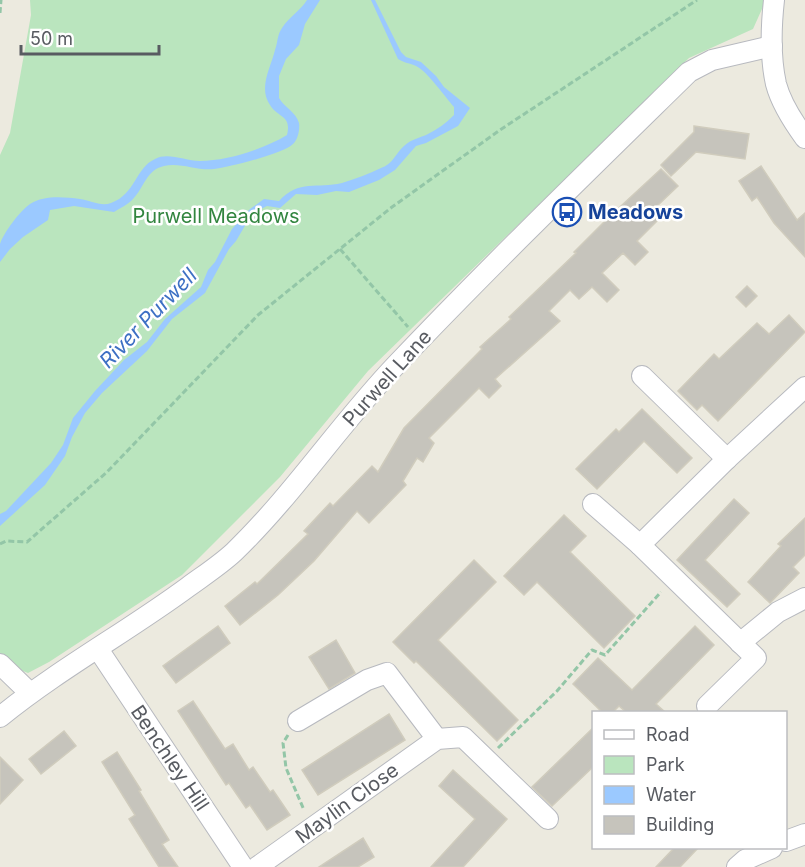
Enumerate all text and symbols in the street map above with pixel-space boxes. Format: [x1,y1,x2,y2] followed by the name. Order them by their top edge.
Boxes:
[21,18,159,56] scale bar
[30,28,73,49] text: 50 m
[551,196,583,228] bus stop icon: Meadows
[588,200,683,224] place label: Meadows
[132,204,300,228] park label: Purwell Meadows
[94,262,202,373] water label: River Purwell
[338,325,436,431] street label: Purwell Lane
[126,701,214,815] street label: Benchley Hill
[592,711,787,849] legend
[646,724,689,745] text: Road
[646,754,685,775] text: Park
[291,758,403,848] street label: Maylin Close
[646,784,696,805] text: Water
[646,814,714,835] text: Building

